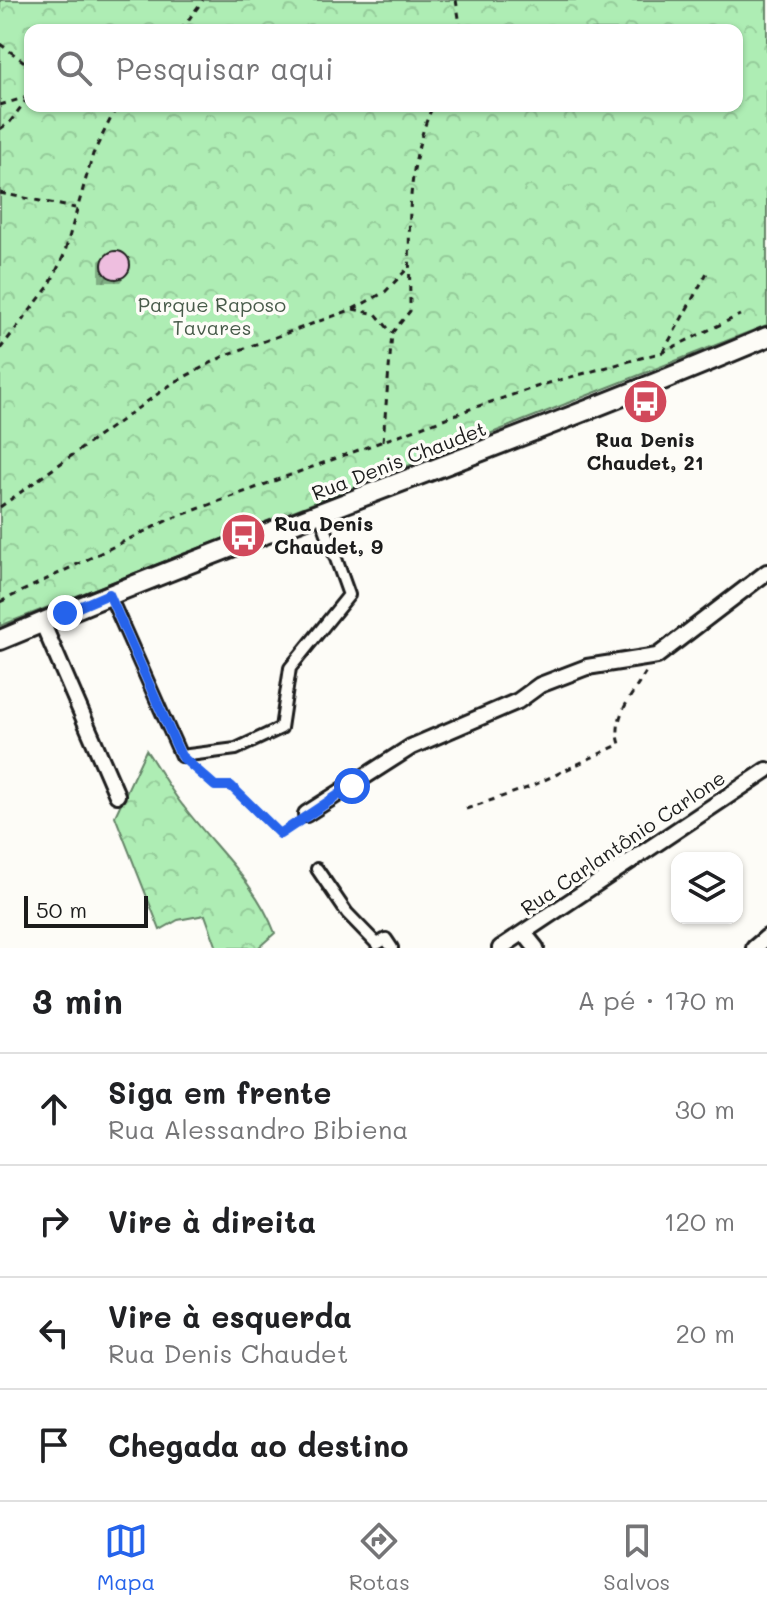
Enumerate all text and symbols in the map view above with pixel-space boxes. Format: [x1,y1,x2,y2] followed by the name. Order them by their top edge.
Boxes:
[24,24,743,112] search box
[52,46,96,90] icon: search
[116,48,334,88] text: Pesquisar aqui
[138,291,286,340] park label: Parque Raposo Tavares
[621,377,669,425] bus stop icon: Rua Denis Chaudet, 21
[308,415,490,505] street label: Rua Denis Chaudet
[586,426,704,475] place label: Rua Denis Chaudet, 21
[274,510,383,559] place label: Rua Denis Chaudet, 9
[219,512,267,560] bus stop icon: Rua Denis Chaudet, 9
[47,595,83,631] route end
[515,764,730,920] street label: Rua Carlantônio Carlone
[334,768,370,804] route start
[671,852,743,924] map controls
[671,852,743,924] button: layers
[24,892,148,928] scale bar
[36,895,87,924] text: 50 m
[32,978,123,1023] text: 3 min
[577,983,735,1017] text: A pé · 170 m
[108,1072,331,1112] text: Siga em frente
[32,1087,76,1131] icon: ahead
[675,1092,735,1126] text: 30 m
[108,1112,408,1146] text: Rua Alessandro Bibiena
[32,1199,76,1243] icon: right
[108,1201,316,1241] text: Vire à direita
[664,1204,735,1238] text: 120 m
[108,1296,352,1336] text: Vire à esquerda
[32,1311,76,1355] icon: left
[675,1316,735,1350] text: 20 m
[108,1336,348,1370] text: Rua Denis Chaudet
[32,1423,76,1467] icon: arrive
[108,1425,408,1465] text: Chegada ao destino
[97,1519,155,1596] tab: Mapa
[349,1519,410,1596] tab: Rotas
[603,1519,670,1596] tab: Salvos

